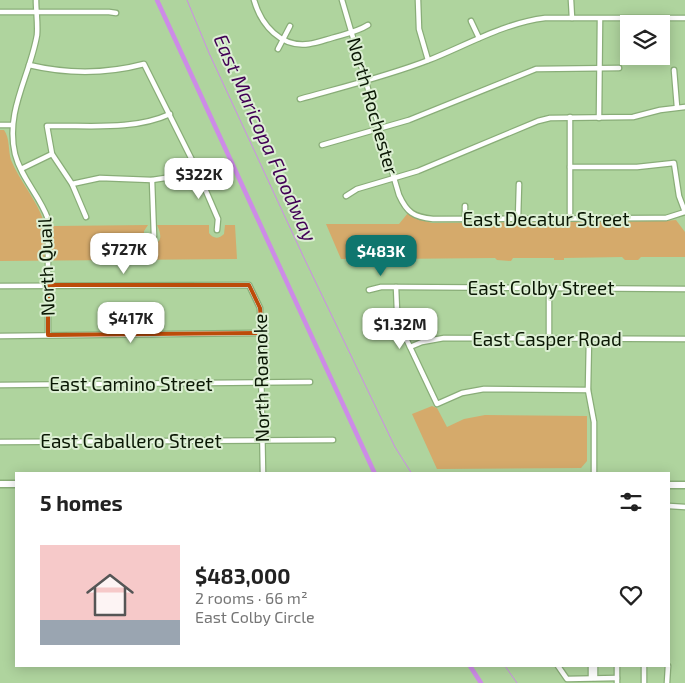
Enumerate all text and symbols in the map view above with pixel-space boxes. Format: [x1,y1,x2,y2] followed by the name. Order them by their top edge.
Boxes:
[620,15,670,65] map controls
[620,15,670,65] button: layers
[208,30,323,246] water label: East Maricopa Floodway
[343,34,404,178] street label: North Rochester
[164,158,234,200] pin: $322K
[175,164,223,183] text: $322K
[462,207,630,230] street label: East Decatur Street
[32,217,59,317] street label: North Quail
[89,232,159,275] pin: $727K
[346,234,416,277] pin: $483K
[101,239,147,258] text: $727K
[357,241,405,260] text: $483K
[468,276,614,299] street label: East Colby Street
[96,302,166,344] pin: $417K
[109,308,153,327] text: $417K
[359,308,441,350] pin: $1.32M
[248,314,273,443] street label: North Roanoke
[373,314,427,333] text: $1.32M
[472,327,622,350] street label: East Casper Road
[49,372,213,395] street label: East Camino Street
[40,429,222,452] street label: East Caballero Street
[617,488,645,516] icon: filters
[40,490,123,515] text: 5 homes
[195,563,290,588] text: $483,000
[80,565,140,625] icon: home
[617,581,645,609] icon: heart
[195,588,308,607] text: 2 rooms · 66 m²
[195,607,315,626] text: East Colby Circle

